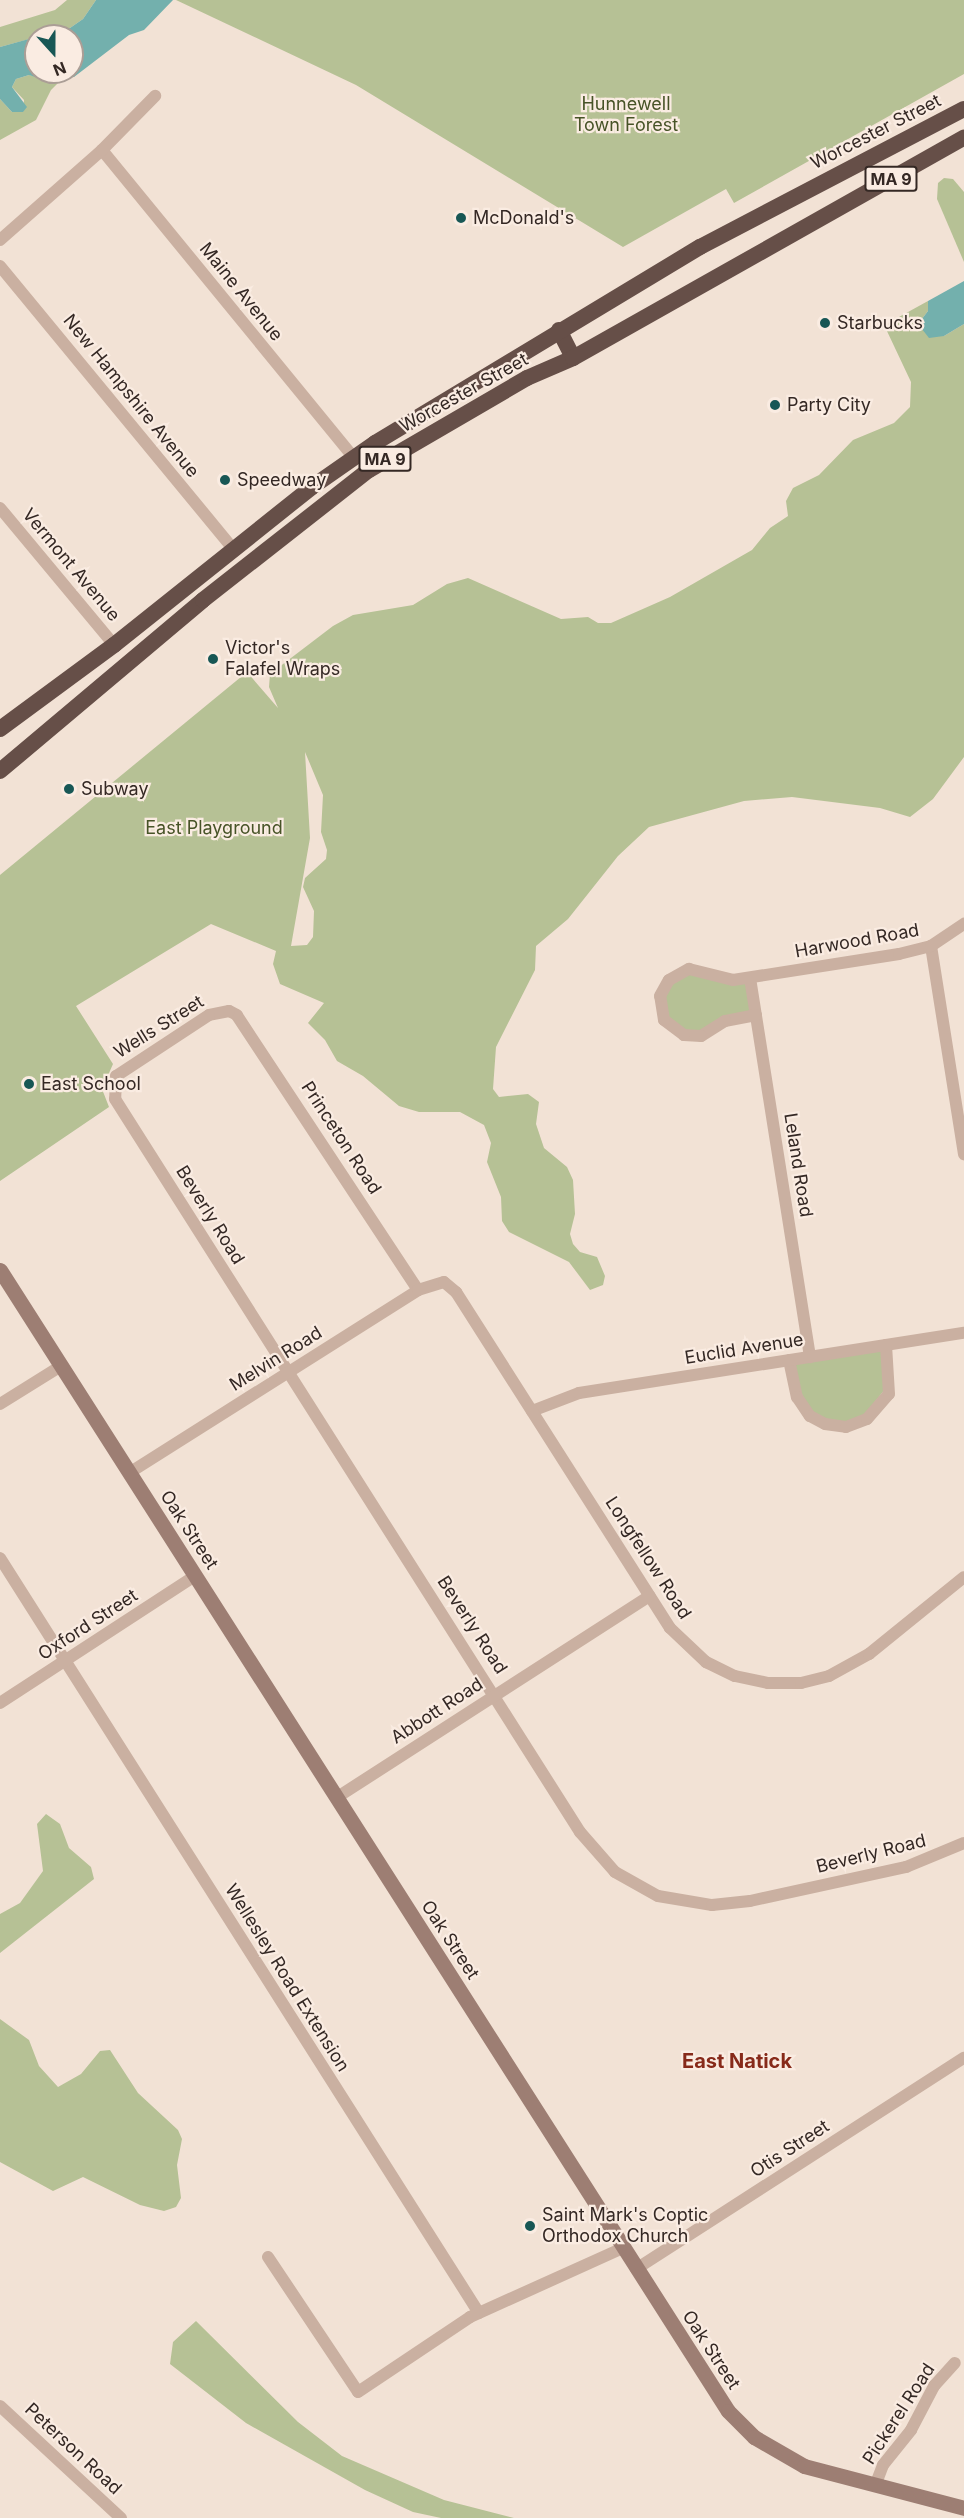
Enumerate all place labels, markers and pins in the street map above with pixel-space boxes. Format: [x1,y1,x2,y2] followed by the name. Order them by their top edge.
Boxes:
[473,207,574,229] place label: McDonald's
[454,211,468,225] marker: McDonald's
[837,312,923,334] place label: Starbucks
[818,316,832,330] marker: Starbucks
[787,394,871,416] place label: Party City
[768,398,782,412] marker: Party City
[237,469,326,491] place label: Speedway
[218,473,232,487] marker: Speedway
[225,638,340,680] place label: Victor's Falafel Wraps
[206,652,220,666] marker: Victor's Falafel Wraps
[81,778,149,800] place label: Subway
[62,782,76,796] marker: Subway
[41,1073,141,1095] place label: East School
[22,1077,36,1091] marker: East School
[542,2205,708,2248] place label: Saint Mark's Coptic Orthodox Church
[523,2219,537,2233] marker: Saint Mark's Coptic Orthodox Church

